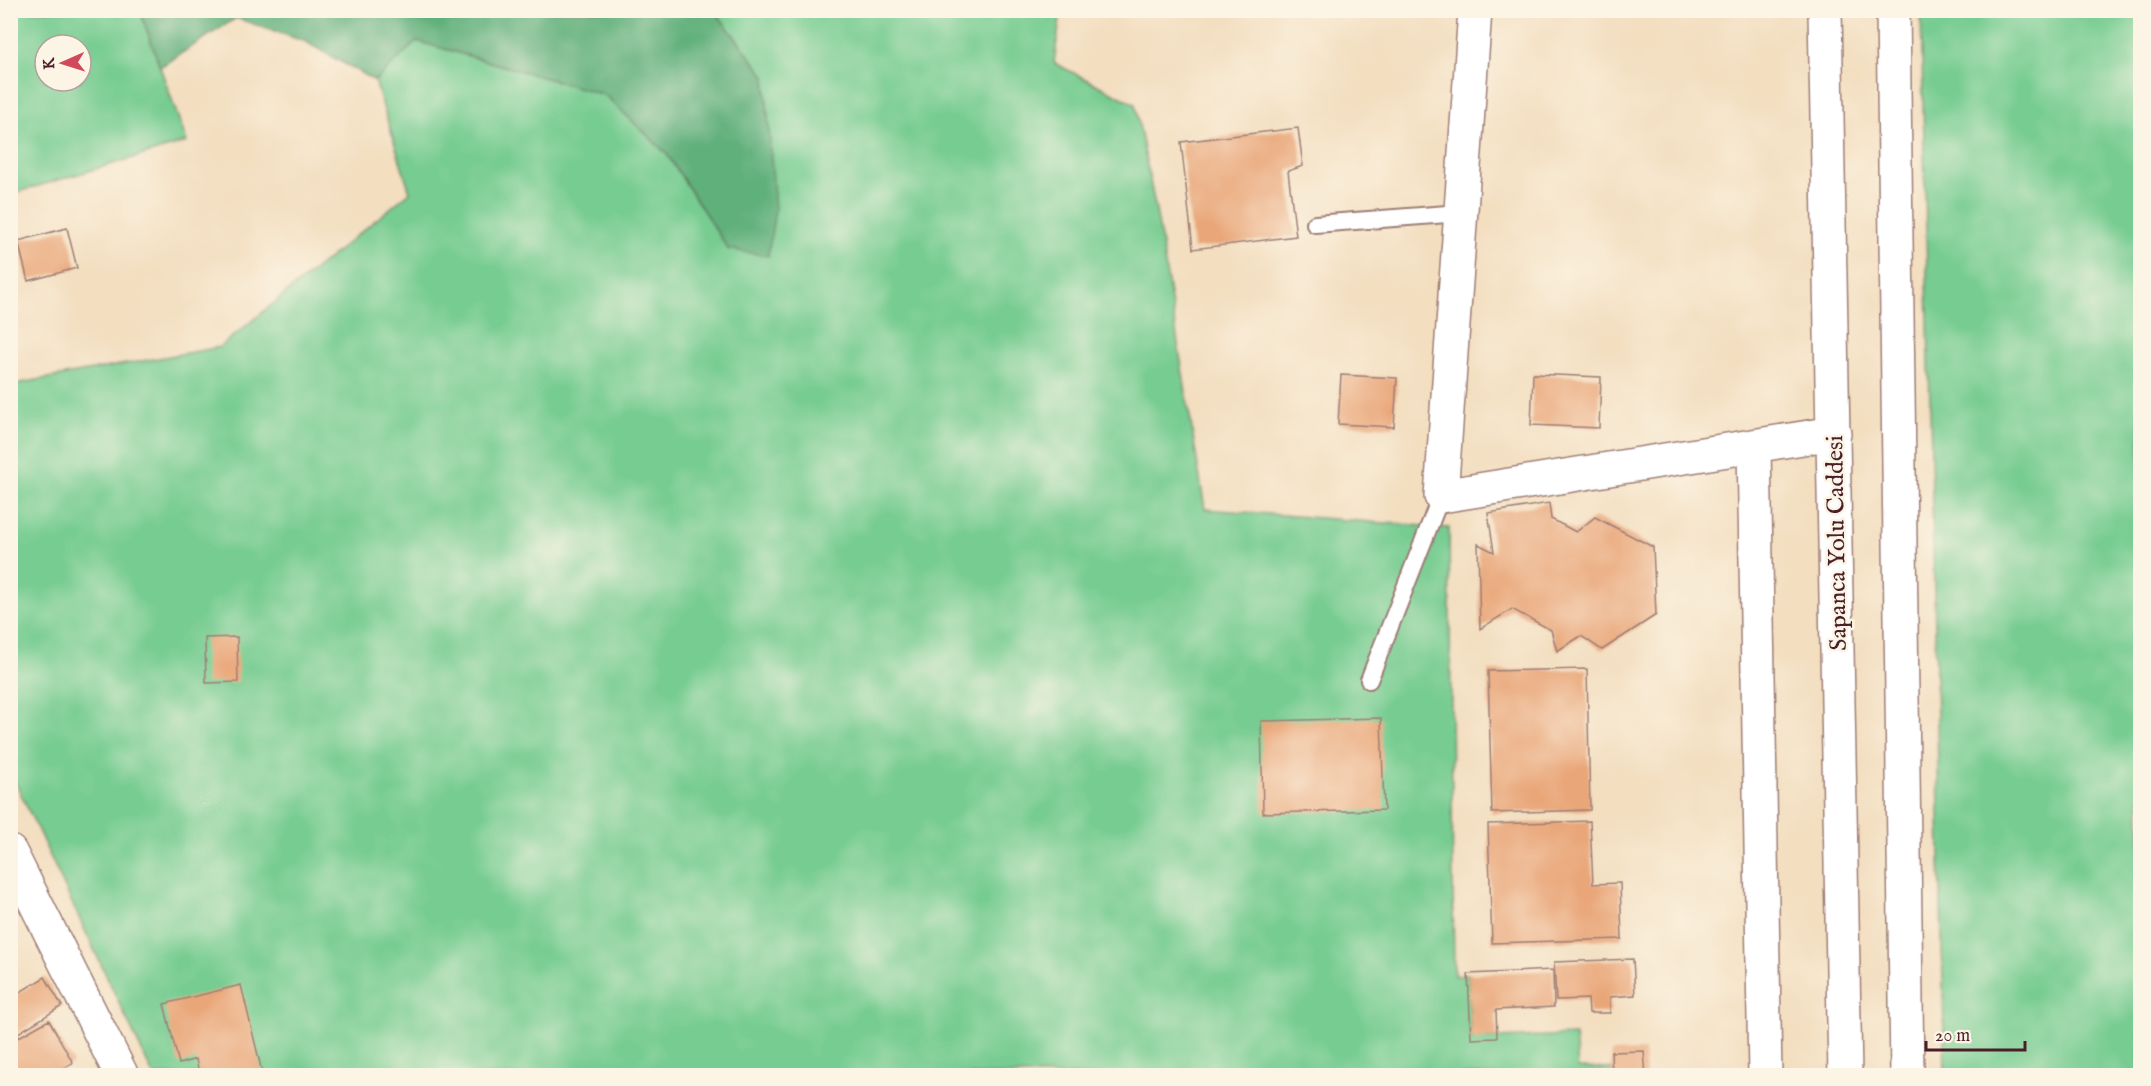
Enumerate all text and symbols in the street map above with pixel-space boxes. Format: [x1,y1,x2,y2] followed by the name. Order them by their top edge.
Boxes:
[33,33,93,93] north arrow
[40,56,60,70] text: K
[1820,435,1855,651] street label: Sapanca Yolu Caddesi
[1926,1014,2025,1052] scale bar
[1935,1025,1970,1048] text: 20 m

